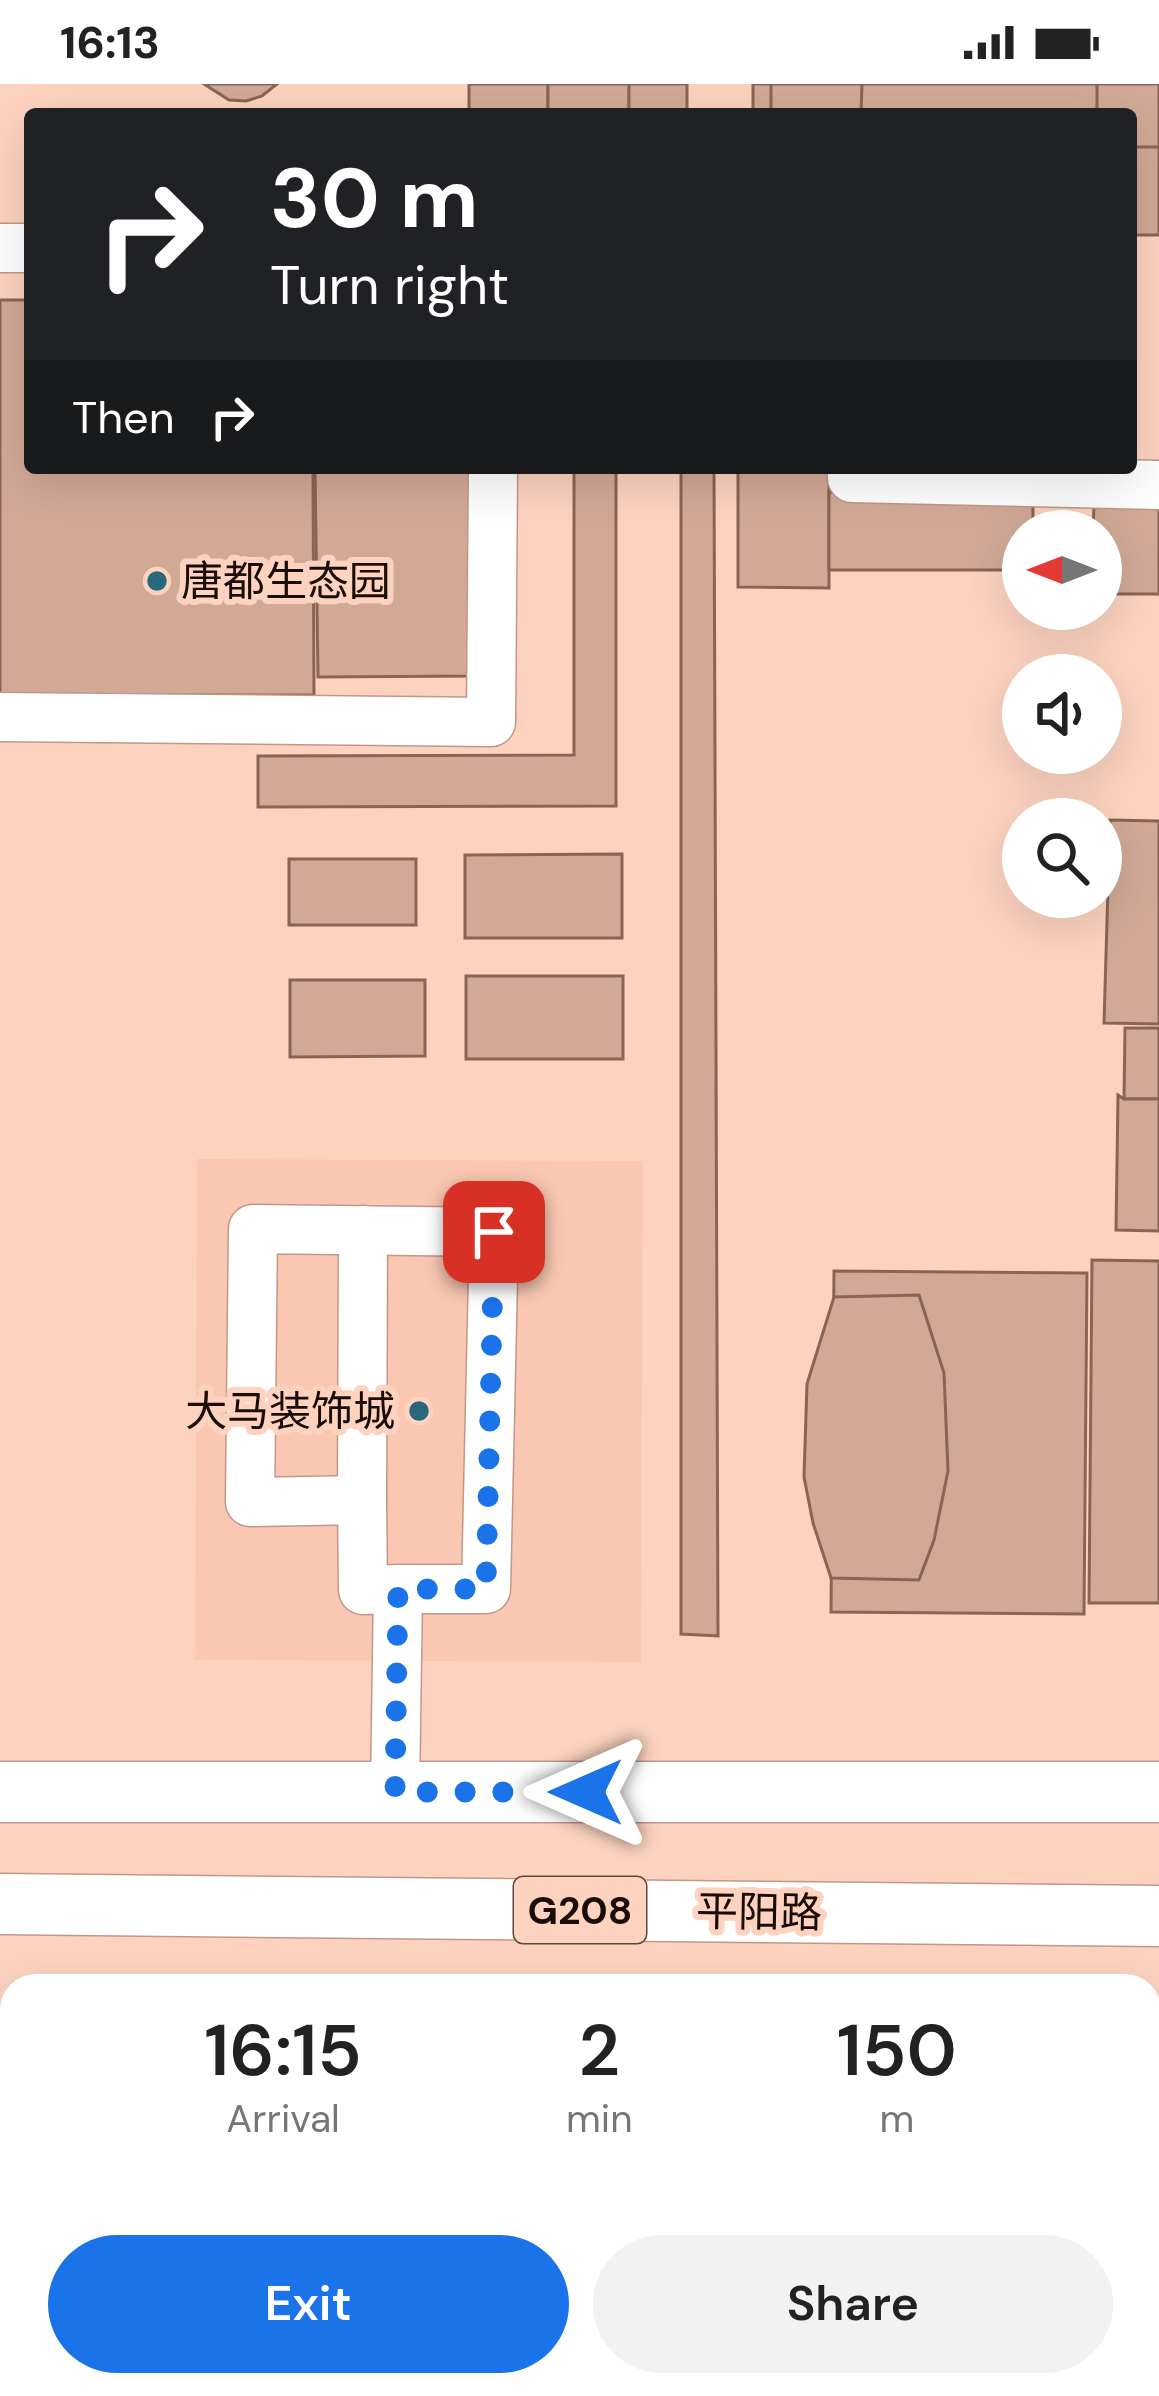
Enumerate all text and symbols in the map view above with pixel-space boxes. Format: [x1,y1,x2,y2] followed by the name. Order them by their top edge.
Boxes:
[60,13,160,72] text: 16:13
[270,144,479,253] text: 30 m
[72,156,228,312] icon: right
[270,250,509,321] text: Turn right
[199,384,265,450] icon: right
[72,388,175,447] text: Then
[1002,510,1122,630] north arrow
[1002,510,1122,918] map controls
[181,554,391,609] place label: 唐都生态园
[144,568,170,594] marker: 唐都生态园
[1002,654,1122,774] button: sound
[1002,798,1122,918] button: search
[443,1181,545,1283] pin
[461,1199,527,1265] icon: arrive
[185,1384,395,1439] place label: 大马装饰城
[406,1398,432,1424] marker: 大马装饰城
[523,1729,649,1855] position arrow
[514,1877,646,1943] road number: G208
[696,1883,822,1941] street label: 平阳路
[204,2004,362,2097] text: 16:15
[579,2004,620,2097] text: 2
[837,2004,957,2097] text: 150
[226,2093,340,2144] text: Arrival
[566,2093,633,2144] text: min
[879,2093,914,2144] text: m
[48,2235,569,2373] button: Exit
[593,2235,1113,2373] button: Share

